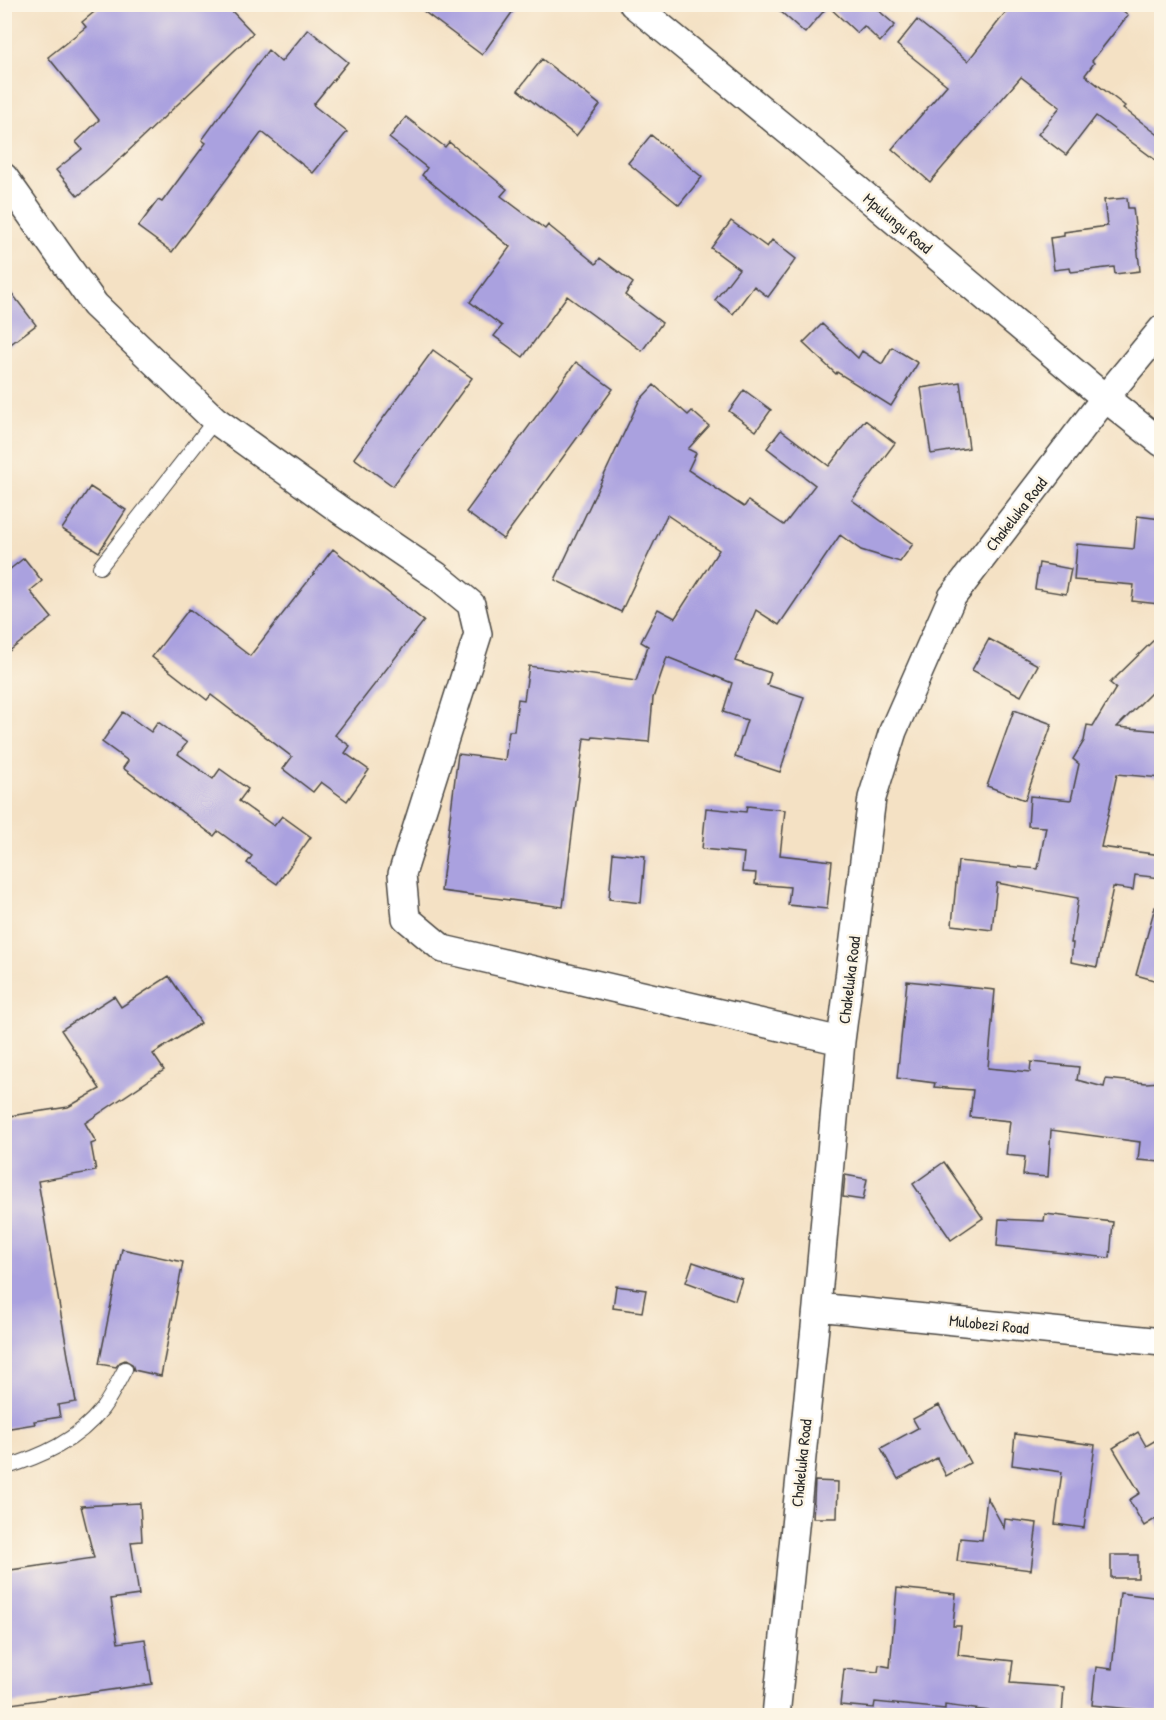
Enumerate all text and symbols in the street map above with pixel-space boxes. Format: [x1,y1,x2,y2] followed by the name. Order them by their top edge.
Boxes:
[859,188,937,258] street label: Mpulungu Road
[980,472,1052,556] street label: Chakeluka Road
[833,935,865,1025] street label: Chakeluka Road
[948,1309,1030,1339] street label: Mulobezi Road
[785,1418,817,1508] street label: Chakeluka Road

